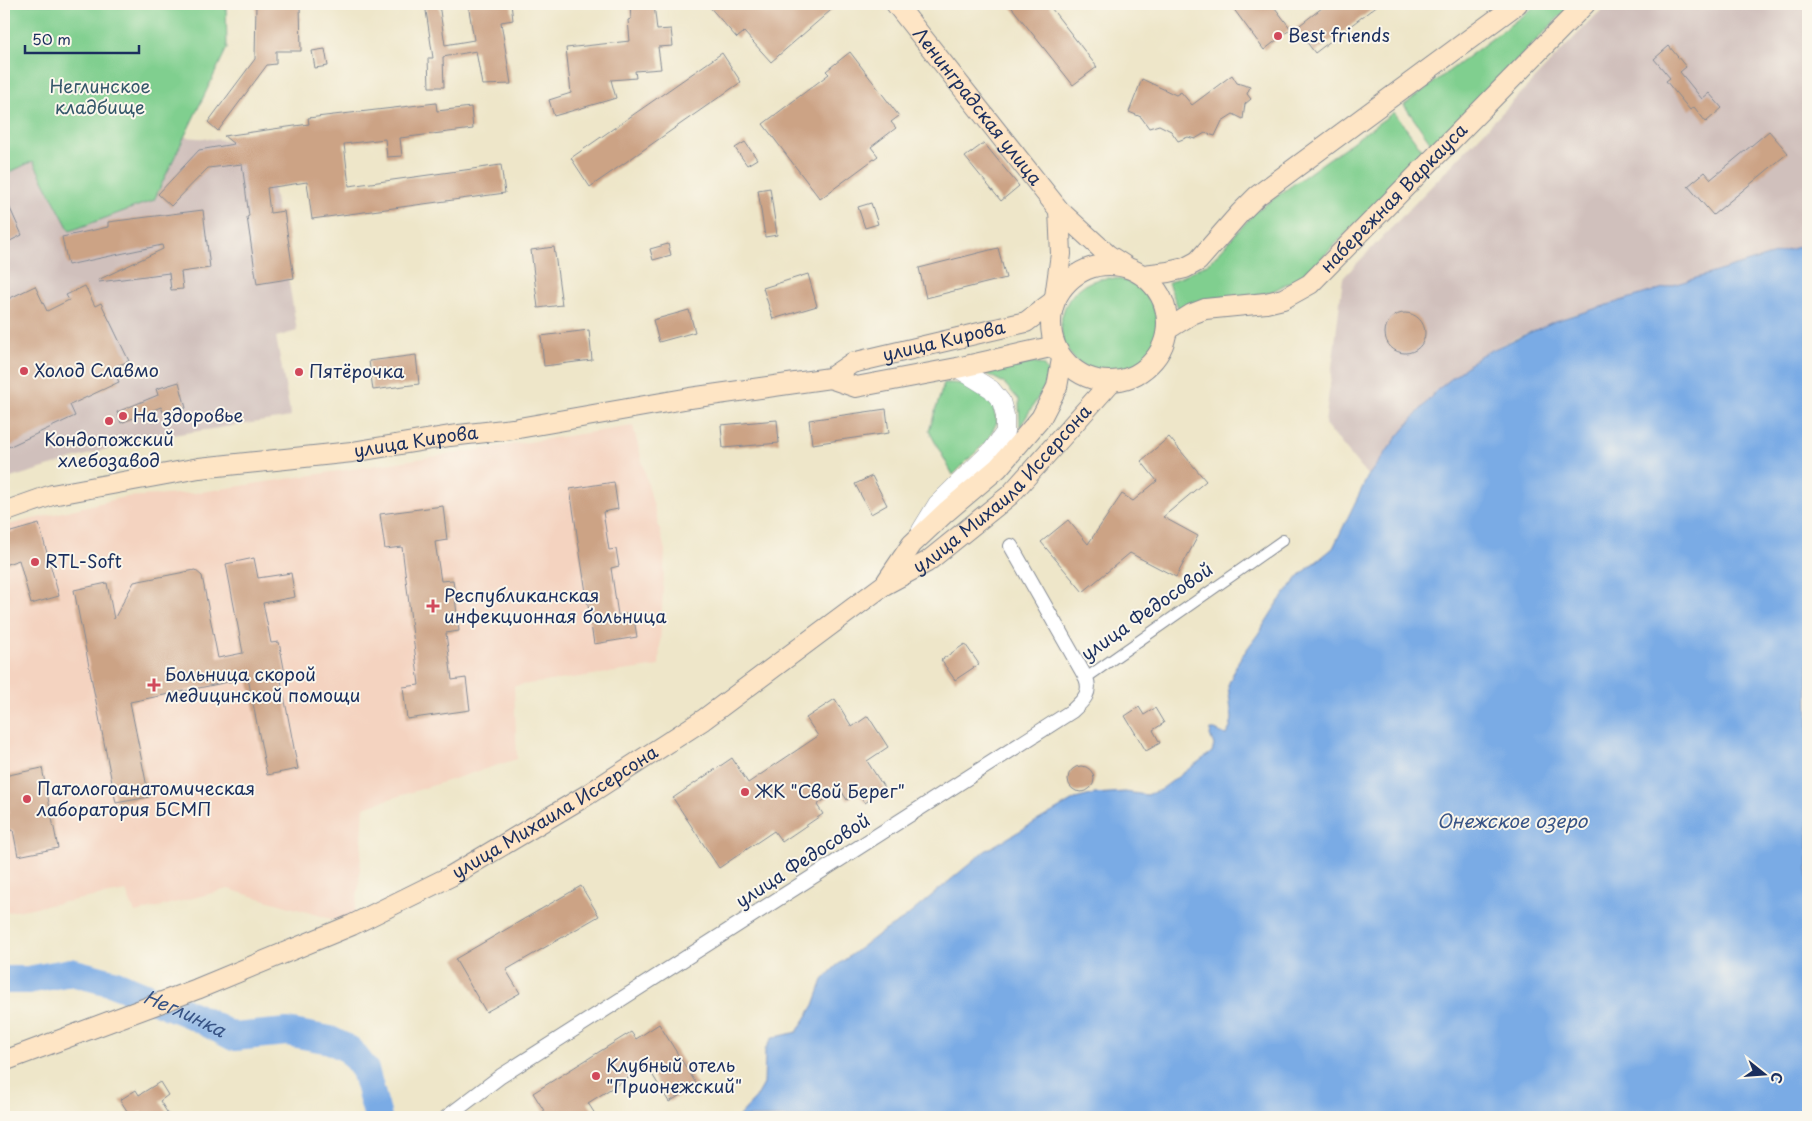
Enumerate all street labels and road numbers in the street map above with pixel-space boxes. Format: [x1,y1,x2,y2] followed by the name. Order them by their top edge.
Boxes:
[907,21,1050,191] street label: Ленинградская улица
[1313,116,1473,278] street label: набережная Варкауса
[879,312,1008,367] street label: улица Кирова
[908,397,1097,579] street label: улица Михаила Иссерсона
[352,418,480,464] street label: улица Кирова
[1075,555,1218,666] street label: улица Федосовой
[446,737,663,885] street label: улица Михаила Иссерсона
[730,806,875,913] street label: улица Федосовой

